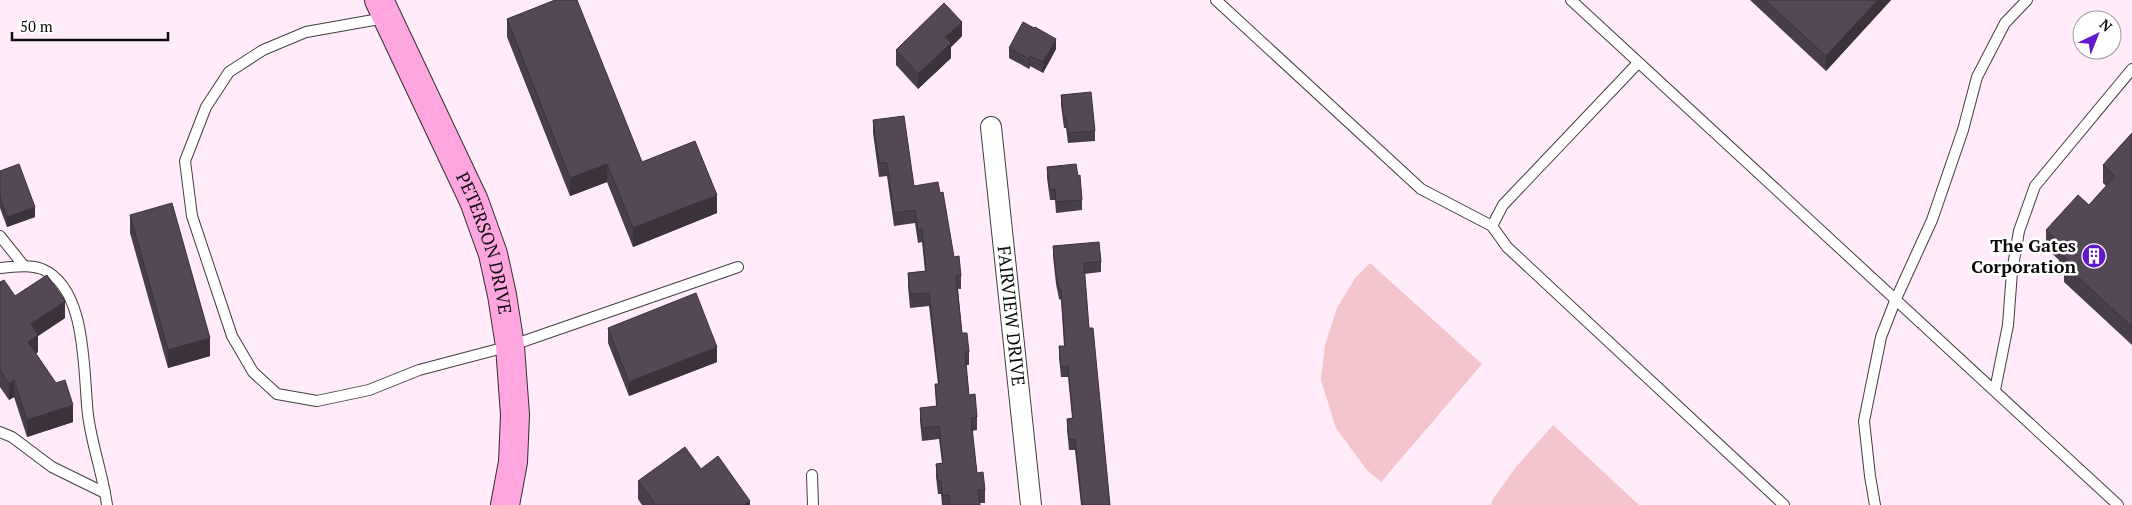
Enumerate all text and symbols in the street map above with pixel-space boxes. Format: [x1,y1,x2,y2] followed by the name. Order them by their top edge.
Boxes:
[12,10,169,42] scale bar
[2072,10,2122,60] north arrow
[2096,15,2117,36] text: N
[20,16,53,36] text: 50 m
[451,168,518,316] street label: PETERSON DRIVE
[1971,233,2076,278] place label: The Gates Corporation
[2081,243,2107,269] building icon: The Gates Corporation
[993,244,1031,387] street label: FAIRVIEW DRIVE

